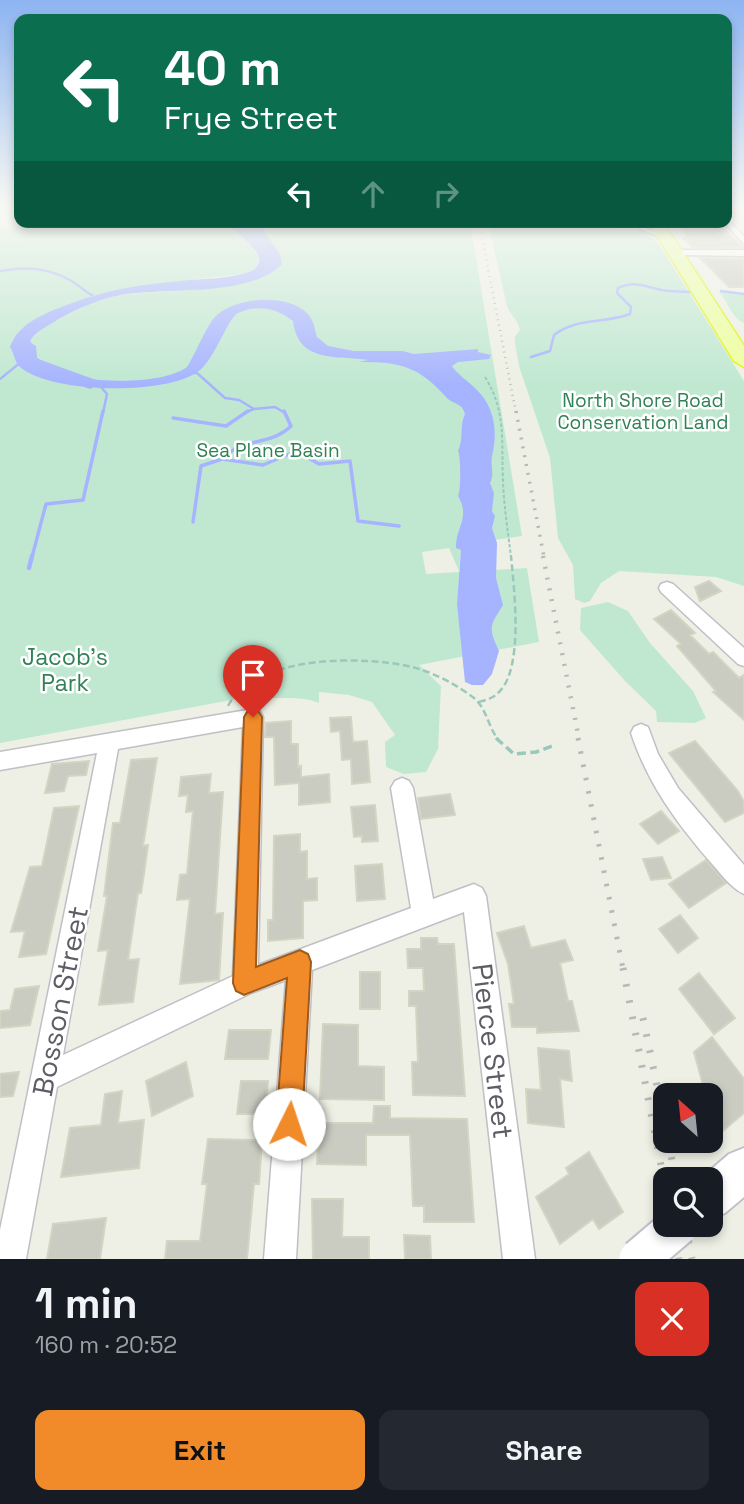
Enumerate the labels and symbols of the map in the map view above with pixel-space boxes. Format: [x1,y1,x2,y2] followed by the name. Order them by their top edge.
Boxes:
[557,388,729,435] park label: North Shore Road Conservation Land
[196,438,340,463] park label: Sea Plane Basin
[22,642,108,698] park label: Jacob's Park
[223,645,283,717] pin
[24,903,96,1099] street label: Bosson Street
[464,961,522,1141] street label: Pierce Street
[653,1083,723,1153] north arrow
[252,1087,326,1161] position arrow

